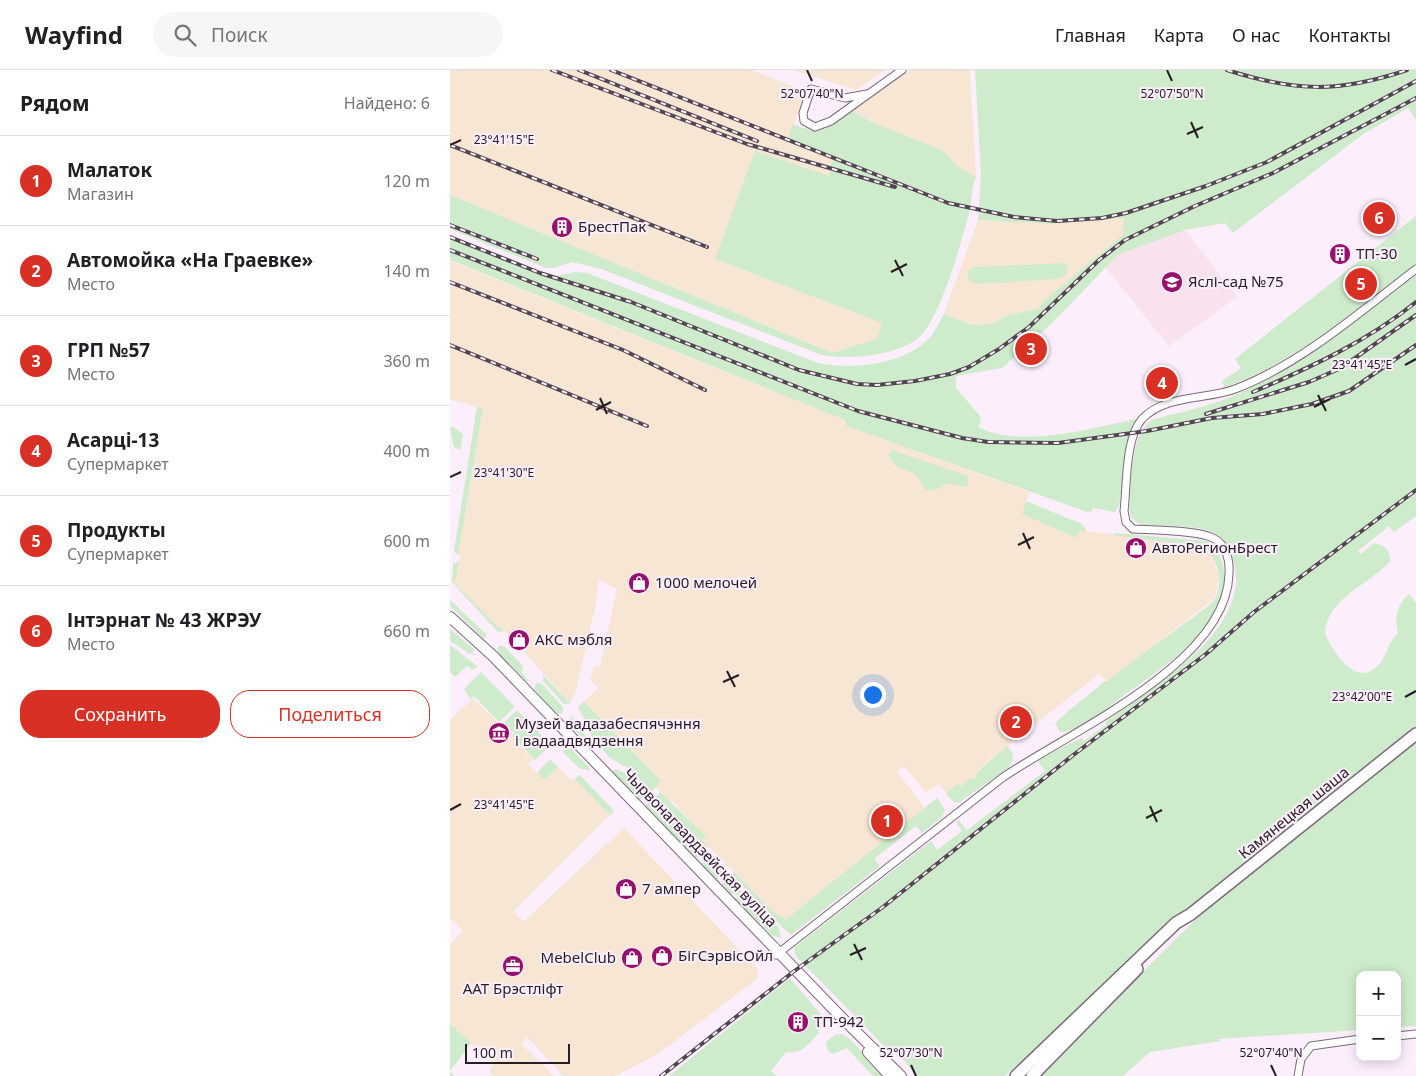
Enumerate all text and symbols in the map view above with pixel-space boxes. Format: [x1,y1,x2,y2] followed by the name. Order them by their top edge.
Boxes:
[153,12,503,57] search box
[25,18,123,51] text: Wayfind
[171,21,199,49] icon: search
[211,22,268,48] text: Поиск
[1055,23,1126,47] text: Главная
[1154,23,1204,47] text: Карта
[1232,23,1280,47] text: О нас
[1308,23,1391,47] text: Контакты
[780,85,844,102] text: 52°07'40"N
[1140,85,1204,102] text: 52°07'50"N
[20,89,90,117] text: Рядом
[344,92,430,114] text: Найдено: 6
[474,131,534,148] text: 23°41'15"E
[67,157,152,183] text: Малаток
[31,170,41,192] text: 1
[383,170,430,192] text: 120 m
[67,183,134,205] text: Магазин
[1363,199,1395,237] pin: 6
[550,215,574,239] building icon: БрестПак
[578,216,646,236] place label: БрестПак
[1328,242,1352,266] building icon: ТП-30
[1356,243,1397,263] place label: ТП-30
[67,247,313,273] text: Автомойка «На Граевке»
[31,260,41,282] text: 2
[383,260,430,282] text: 140 m
[1345,265,1377,303] pin: 5
[1160,270,1184,294] school or university icon: Яслі-сад №75
[1188,271,1284,291] place label: Яслі-сад №75
[67,273,115,295] text: Место
[1015,330,1047,368] pin: 3
[67,337,150,363] text: ГРП №57
[31,350,41,372] text: 3
[383,350,430,372] text: 360 m
[1332,356,1392,373] text: 23°41'45"E
[67,363,115,385] text: Место
[1146,364,1178,402] pin: 4
[67,427,159,453] text: Асарці-13
[31,440,41,462] text: 4
[383,440,430,462] text: 400 m
[67,453,169,475] text: Супермаркет
[474,464,534,481] text: 23°41'30"E
[67,517,166,543] text: Продукты
[31,530,41,552] text: 5
[383,530,430,552] text: 600 m
[1124,536,1148,560] shop icon: АвтоРегионБрест
[1152,537,1278,557] place label: АвтоРегионБрест
[67,543,169,565] text: Супермаркет
[627,571,651,595] shop icon: 1000 мелочей
[655,572,757,592] place label: 1000 мелочей
[67,607,261,633] text: Інтэрнат № 43 ЖРЭУ
[31,620,41,642] text: 6
[383,620,430,642] text: 660 m
[507,628,531,652] shop icon: АКС мэбля
[535,629,613,649] place label: АКС мэбля
[67,633,115,655] text: Место
[860,682,886,708] your location
[1332,688,1392,705] text: 23°42'00"E
[20,690,220,738] button: Сохранить
[230,690,430,738] button: Поделиться
[1000,703,1032,741] pin: 2
[515,713,701,750] place label: Музей вадазабеспячэння і вадаадвядзення
[487,721,511,745] museum icon: Музей вадазабеспячэння і вадаадвядзення
[1234,762,1353,863] street label: Камянецкая шаша
[619,764,782,931] street label: Чырвонагвардзейская вуліца
[474,796,534,813] text: 23°41'45"E
[871,802,903,840] pin: 1
[614,877,638,901] shop icon: 7 ампер
[642,878,701,898] place label: 7 ампер
[650,944,674,968] shop icon: БігСэрвісОйл
[678,945,773,965] place label: БігСэрвісОйл
[620,946,644,970] shop icon: MebelClub
[541,947,616,967] place label: MebelClub
[501,954,525,978] office icon: ААТ Брэстліфт
[1356,971,1401,1061] map controls
[1356,971,1401,1016] button: +
[463,978,563,998] place label: ААТ Брэстліфт
[786,1010,810,1034] building icon: ТП-942
[814,1011,864,1031] place label: ТП-942
[1356,1016,1401,1061] button: −
[465,1041,570,1064] scale bar
[472,1043,513,1062] text: 100 m
[879,1044,943,1061] text: 52°07'30"N
[1239,1044,1303,1061] text: 52°07'40"N

